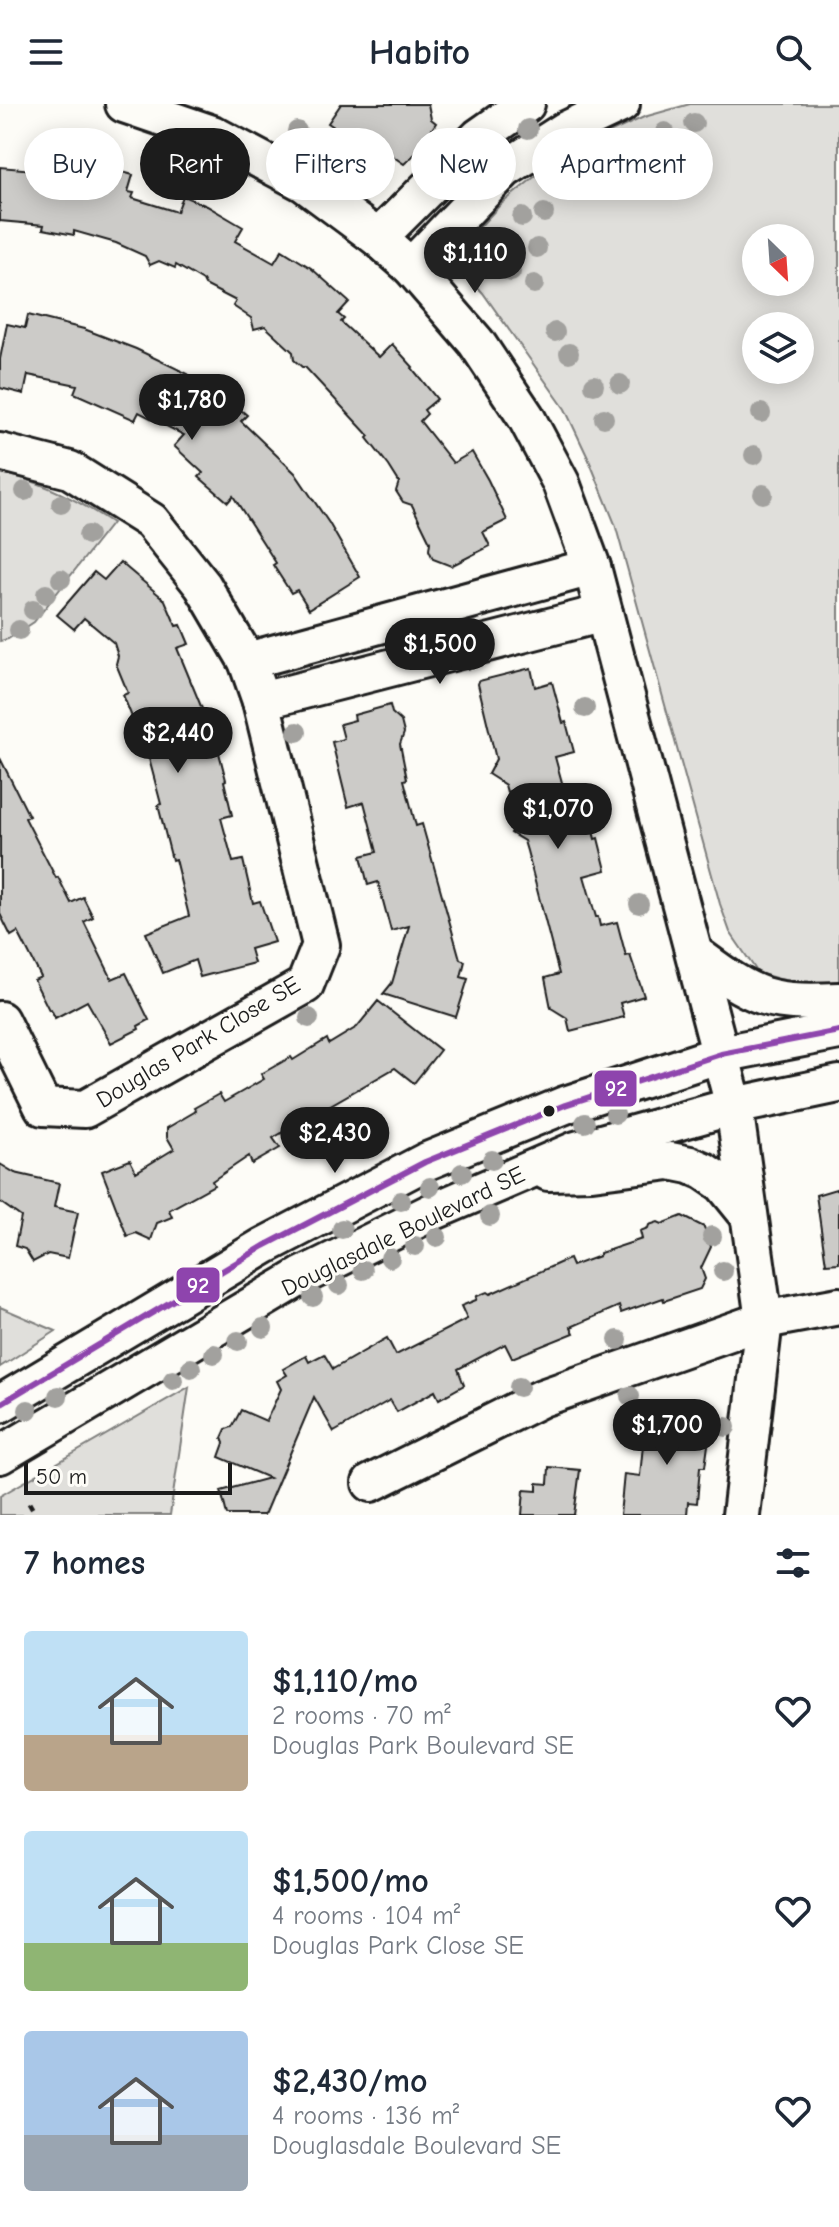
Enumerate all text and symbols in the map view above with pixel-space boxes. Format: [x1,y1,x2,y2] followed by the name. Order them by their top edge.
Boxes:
[24,30,68,74] icon: menu
[771,30,815,74] icon: search
[369,32,470,73] text: Habito
[24,128,124,200] chip: Buy
[140,128,250,200] chip: Rent
[266,128,395,200] chip: Filters
[411,128,516,200] chip: New
[532,128,713,200] chip: Apartment
[742,224,814,296] north arrow
[742,224,814,384] map controls
[410,227,540,295] pin: $1,110
[442,238,508,268] text: $1,110
[742,312,814,384] button: layers
[127,374,257,442] pin: $1,780
[157,385,227,415] text: $1,780
[375,618,505,686] pin: $1,500
[403,629,477,659] text: $1,500
[113,707,243,775] pin: $2,440
[142,718,214,748] text: $2,440
[493,783,623,851] pin: $1,070
[522,794,594,824] text: $1,070
[91,970,305,1114] street label: Douglas Park Close SE
[593,1069,638,1108] line badge: 92
[605,1076,627,1102] text: 92
[541,1103,557,1119] unlabelled marker
[270,1107,400,1175] pin: $2,430
[298,1118,372,1148] text: $2,430
[277,1160,529,1302] street label: Douglasdale Boulevard SE
[175,1266,221,1304] line badge: 92
[187,1273,209,1299] text: 92
[602,1399,732,1467] pin: $1,700
[631,1410,703,1440] text: $1,700
[24,1459,232,1495] scale bar
[36,1464,87,1490] text: 50 m
[771,1541,815,1585] icon: filters
[24,1543,145,1583] text: 7 homes
[272,1661,418,1701] text: $1,110/mo
[88,1663,184,1759] icon: home
[771,1689,815,1733] icon: heart
[272,1701,451,1731] text: 2 rooms · 70 m²
[272,1731,574,1761] text: Douglas Park Boulevard SE
[272,1861,429,1901] text: $1,500/mo
[88,1863,184,1959] icon: home
[771,1889,815,1933] icon: heart
[272,1901,460,1931] text: 4 rooms · 104 m²
[272,1931,524,1961] text: Douglas Park Close SE
[272,2061,428,2101] text: $2,430/mo
[88,2063,184,2159] icon: home
[771,2089,815,2133] icon: heart
[272,2101,459,2131] text: 4 rooms · 136 m²
[272,2131,561,2161] text: Douglasdale Boulevard SE

